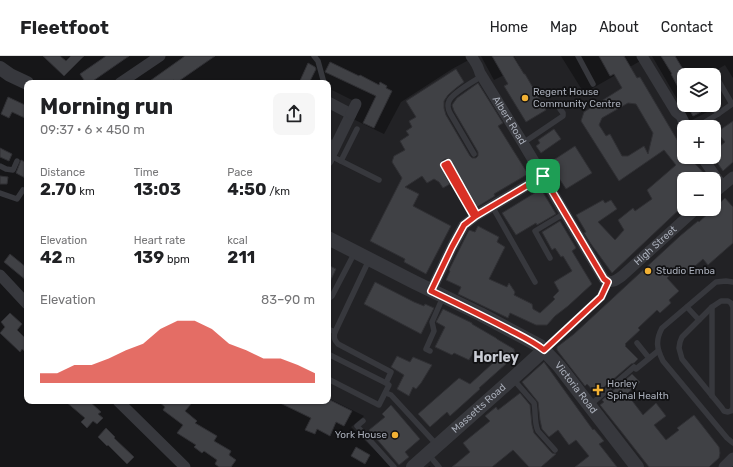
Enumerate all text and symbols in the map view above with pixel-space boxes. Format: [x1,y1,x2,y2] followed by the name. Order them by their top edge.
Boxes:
[20,16,109,39] text: Fleetfoot
[490,19,528,36] text: Home
[550,19,577,36] text: Map
[599,19,639,36] text: About
[661,19,713,36] text: Contact
[677,68,721,216] map controls
[677,68,721,112] button: layers
[533,86,621,110] place label: Regent House Community Centre
[40,93,173,120] text: Morning run
[273,93,315,135] button: share
[520,93,530,103] marker: Regent House Community Centre
[490,94,529,147] street label: Albert Road
[677,120,721,164] button: +
[40,122,145,137] text: 09:37 · 6 × 450 m
[526,159,560,193] pin
[532,165,554,187] icon: arrive
[40,166,85,179] text: Distance
[134,166,159,179] text: Time
[227,166,253,179] text: Pace
[677,172,721,216] button: −
[40,179,77,199] text: 2.70
[134,179,181,199] text: 13:03
[227,179,266,199] text: 4:50
[77,185,95,198] text: km
[266,185,290,198] text: /km
[632,223,679,268] street label: High Street
[40,234,87,247] text: Elevation
[134,234,186,247] text: Heart rate
[227,234,248,247] text: kcal
[40,247,63,267] text: 42
[134,247,164,267] text: 139
[227,247,255,267] text: 211
[63,253,75,266] text: m
[164,253,190,266] text: bpm
[656,265,715,277] place label: Studio Emba
[643,266,653,276] marker: Studio Emba
[40,292,96,307] text: Elevation
[261,292,315,307] text: 83–90 m
[473,349,519,366] district label: Horley
[552,359,600,416] street label: Victoria Road
[607,378,669,402] place label: Horley Spinal Health
[449,381,508,436] street label: Massetts Road
[592,384,604,396] marker: Horley Spinal Health
[335,429,387,441] place label: York House
[390,430,400,440] marker: York House

